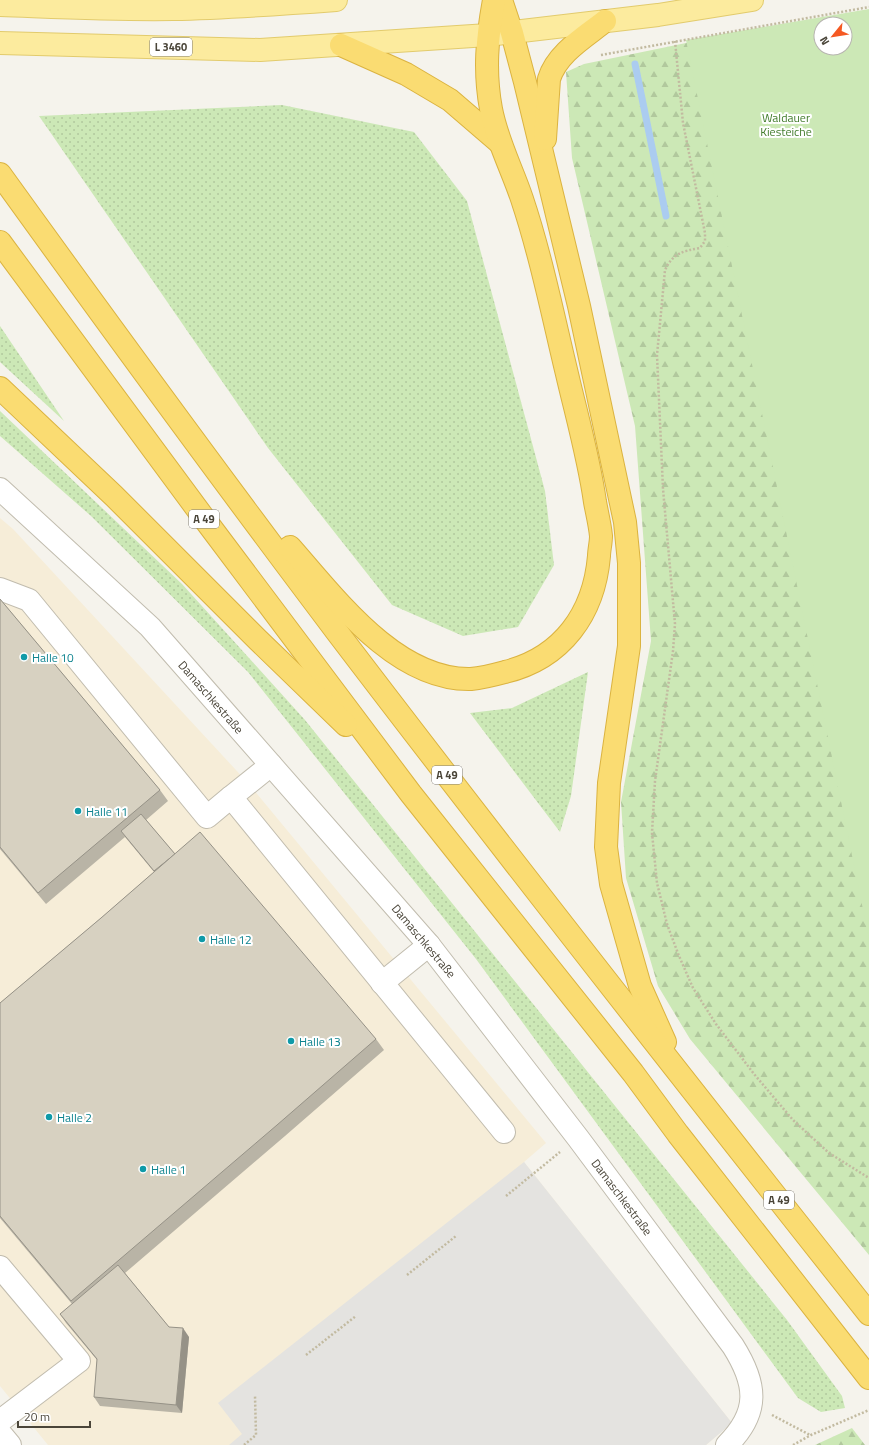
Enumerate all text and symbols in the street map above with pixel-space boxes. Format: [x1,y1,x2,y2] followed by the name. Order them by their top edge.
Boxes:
[813,16,853,56] north arrow
[816,34,833,48] text: N
[150,38,192,56] road number: L 3460
[760,108,812,141] park label: Waldauer Kiesteiche
[189,510,219,528] road number: A 49
[32,648,74,667] place label: Halle 10
[19,652,29,662] marker: Halle 10
[174,656,248,738] street label: Damaschkestraße
[432,766,462,784] road number: A 49
[86,802,128,821] place label: Halle 11
[73,806,83,816] marker: Halle 11
[387,900,461,982] street label: Damaschkestraße
[210,930,252,949] place label: Halle 12
[197,934,207,944] marker: Halle 12
[299,1032,341,1051] place label: Halle 13
[286,1036,296,1046] marker: Halle 13
[57,1108,92,1127] place label: Halle 2
[44,1112,54,1122] marker: Halle 2
[587,1155,657,1239] street label: Damaschkestraße
[151,1160,186,1179] place label: Halle 1
[138,1164,148,1174] marker: Halle 1
[764,1191,794,1209] road number: A 49
[18,1403,90,1429] scale bar
[24,1407,50,1426] text: 20 m

